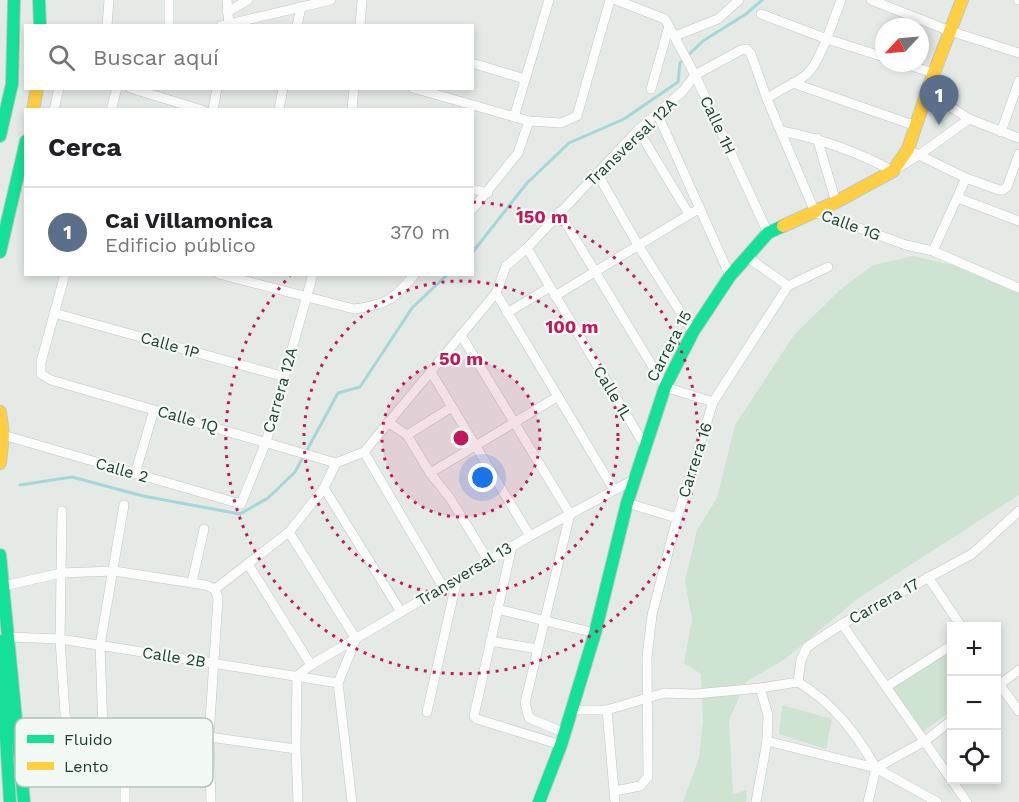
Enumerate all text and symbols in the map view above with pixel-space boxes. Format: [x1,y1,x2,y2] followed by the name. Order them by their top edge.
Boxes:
[875,18,929,72] north arrow
[24,24,474,90] search box
[45,41,78,74] icon: search
[93,45,219,70] text: Buscar aquí
[920,76,958,125] pin: 1
[696,93,740,157] street label: Calle 1H
[582,94,681,190] street label: Transversal 12A
[48,132,122,162] text: Cerca
[819,205,883,245] street label: Calle 1G
[516,206,568,227] text: 150 m
[105,208,273,233] text: Cai Villamonica
[63,220,72,244] text: 1
[390,220,450,244] text: 370 m
[105,233,256,257] text: Edificio público
[642,307,696,385] street label: Carrera 15
[545,316,599,337] text: 100 m
[138,328,202,362] street label: Calle 1P
[259,345,301,435] street label: Carrera 12A
[439,348,483,369] text: 50 m
[589,362,637,424] street label: Calle 1L
[155,401,221,437] street label: Calle 1Q
[674,420,716,500] street label: Carrera 16
[451,428,471,448] centre of rings
[94,453,150,487] street label: Calle 2
[468,463,497,492] your location
[413,538,515,610] street label: Transversal 13
[846,574,922,628] street label: Carrera 17
[947,622,1001,784] map controls
[947,622,1001,676] button: +
[141,643,207,671] street label: Calle 2B
[947,676,1001,730] button: −
[15,718,213,787] legend
[64,730,112,749] text: Fluido
[947,730,1001,784] button: locate
[64,757,109,776] text: Lento

